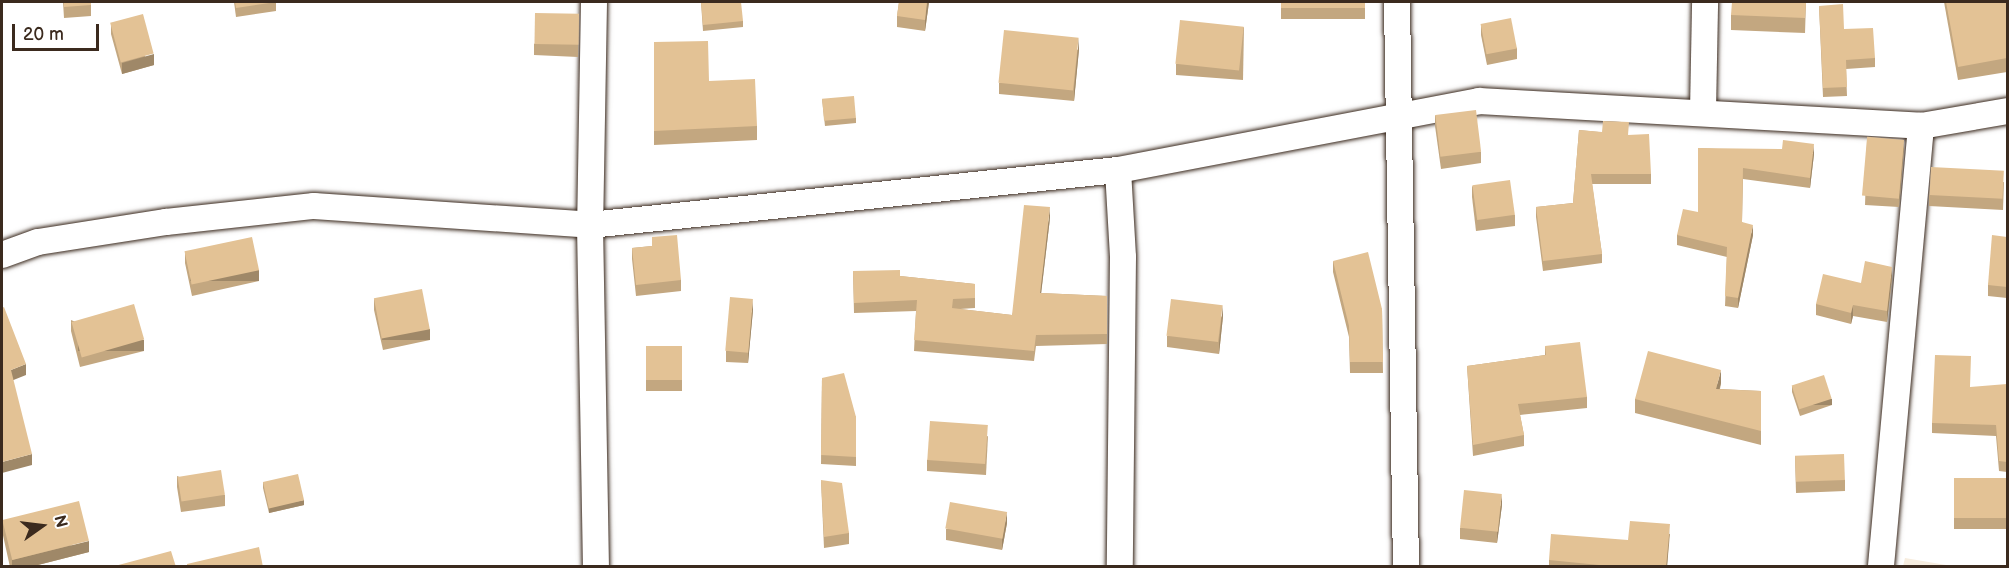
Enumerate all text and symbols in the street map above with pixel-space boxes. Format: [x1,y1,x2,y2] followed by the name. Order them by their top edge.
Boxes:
[15,12,102,50] scale bar
[23,24,64,45] text: 20 m
[12,496,72,556] north arrow
[49,513,71,530] text: N

